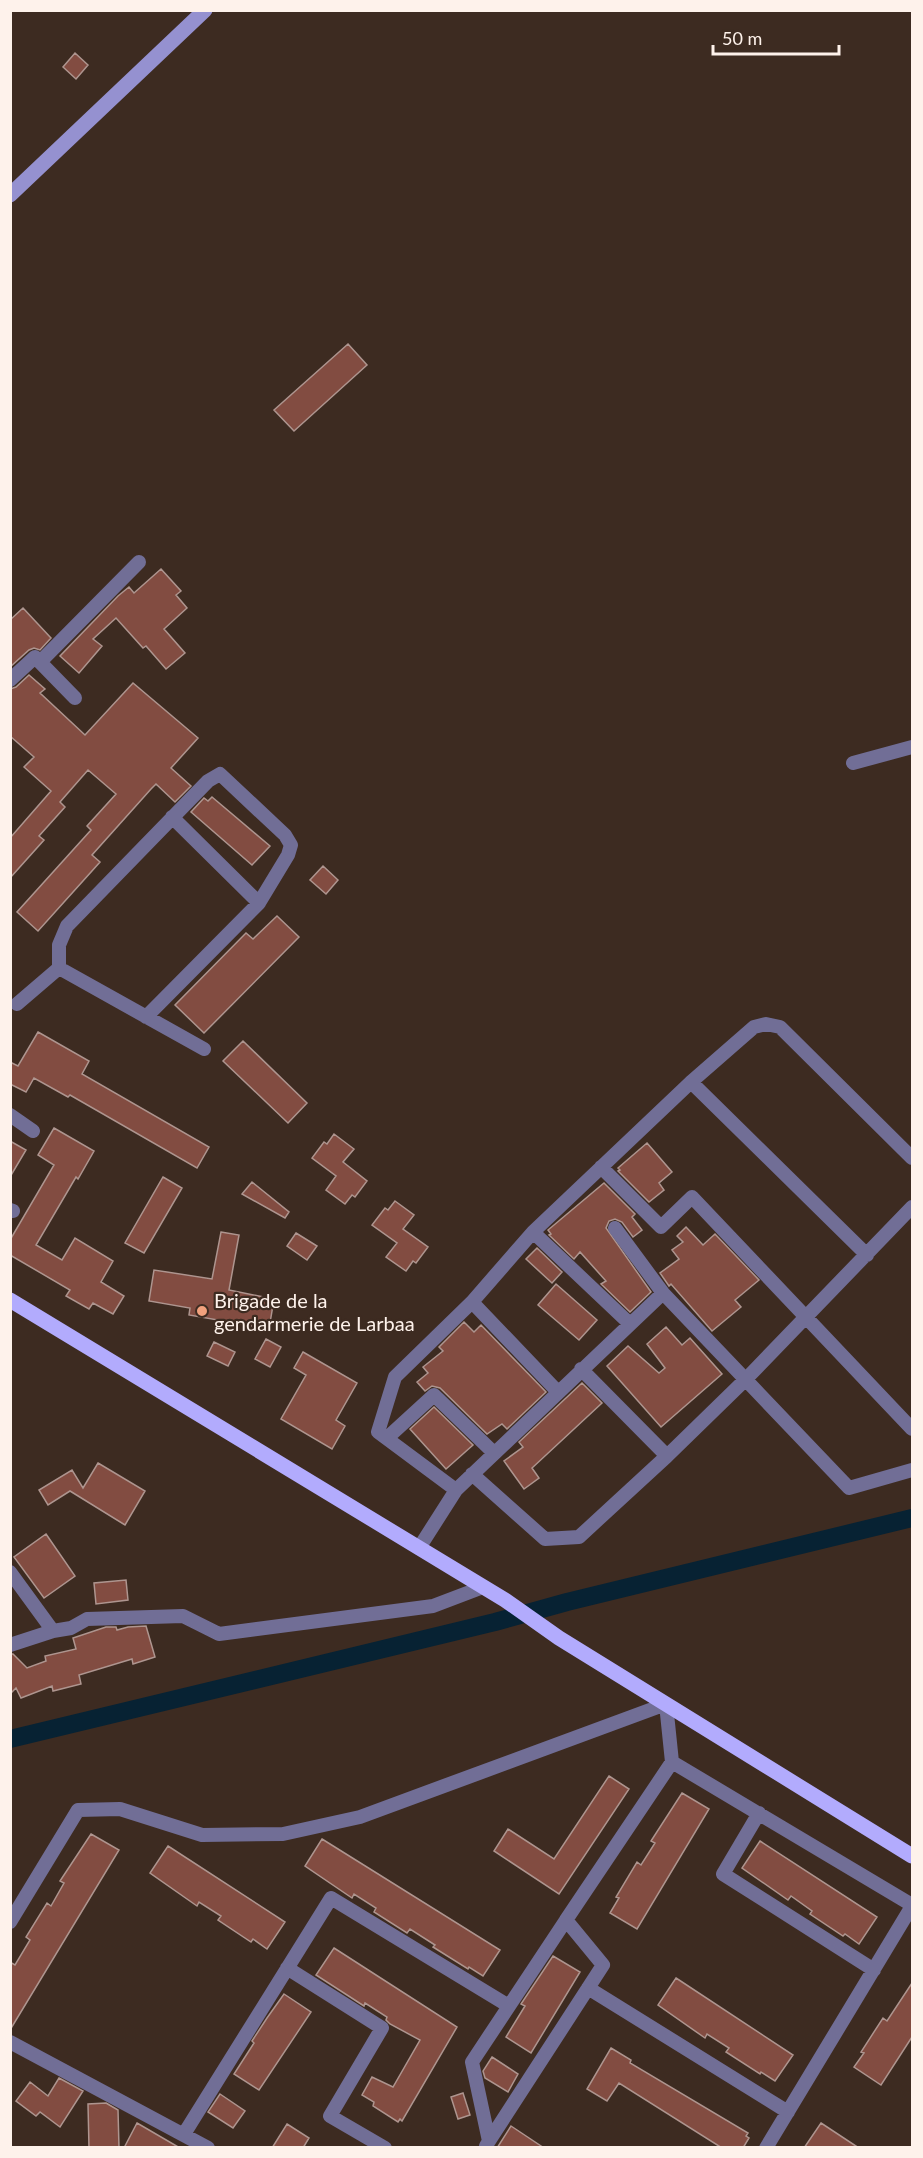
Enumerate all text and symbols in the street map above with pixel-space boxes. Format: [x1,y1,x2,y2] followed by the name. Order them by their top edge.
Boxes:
[713,18,839,56] scale bar
[722,27,762,49] text: 50 m
[214,1288,415,1335] place label: Brigade de la gendarmerie de Larbaa
[195,1304,209,1318] marker: Brigade de la gendarmerie de Larbaa

